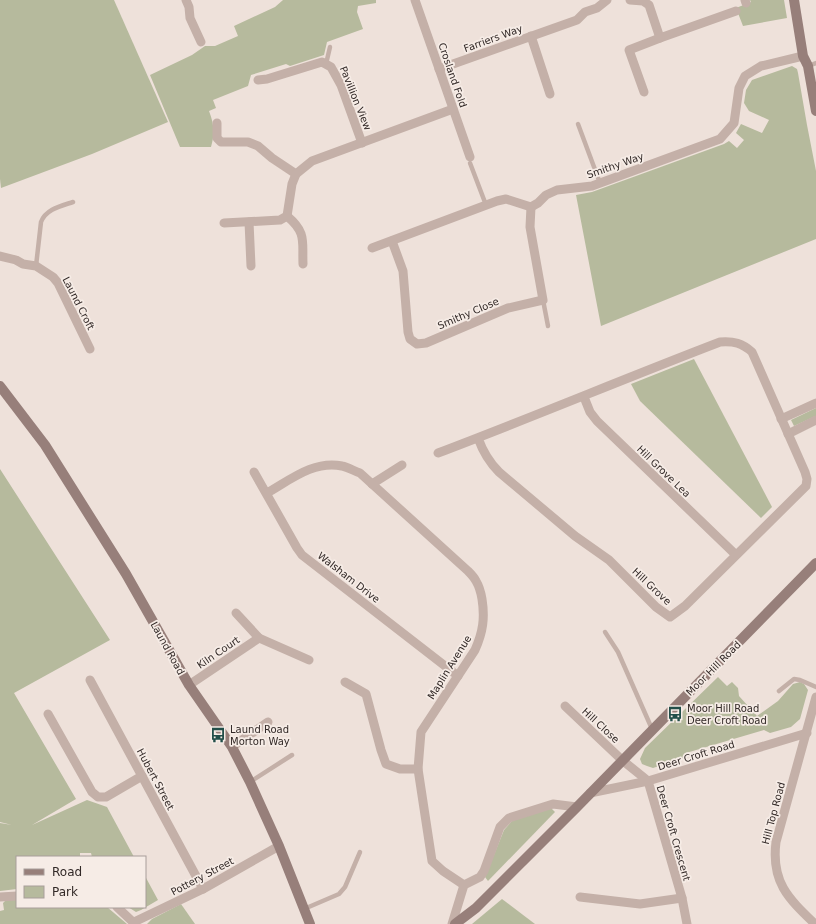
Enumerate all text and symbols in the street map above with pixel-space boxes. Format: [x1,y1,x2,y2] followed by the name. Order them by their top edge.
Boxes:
[462,23,524,54] street label: Farriers Way
[436,41,469,109] street label: Crosland Fold
[338,65,373,132] street label: Pavillion View
[585,151,645,180] street label: Smithy Way
[60,275,97,332] street label: Laund Croft
[436,296,500,331] street label: Smithy Close
[635,443,693,500] street label: Hill Grove Lea
[316,550,382,605] street label: Walsham Drive
[630,566,673,607] street label: Hill Grove
[148,620,187,677] street label: Laund Road
[425,633,474,701] street label: Maplin Avenue
[195,634,242,671] street label: Kiln Court
[684,639,743,698] street label: Moor Hill Road
[687,703,767,726] place label: Moor Hill Road Deer Croft Road
[666,705,684,723] bus stop icon: Moor Hill Road Deer Croft Road
[580,706,621,745] street label: Hill Close
[230,724,290,747] place label: Laund Road Morton Way
[209,726,227,744] bus stop icon: Laund Road Morton Way
[656,739,736,772] street label: Deer Croft Road
[135,747,176,812] street label: Hubert Street
[760,781,787,846] street label: Hill Top Road
[655,784,692,882] street label: Deer Croft Crescent
[169,855,236,898] street label: Pottery Street
[16,856,146,908] legend
[52,865,82,879] text: Road
[52,885,78,899] text: Park

